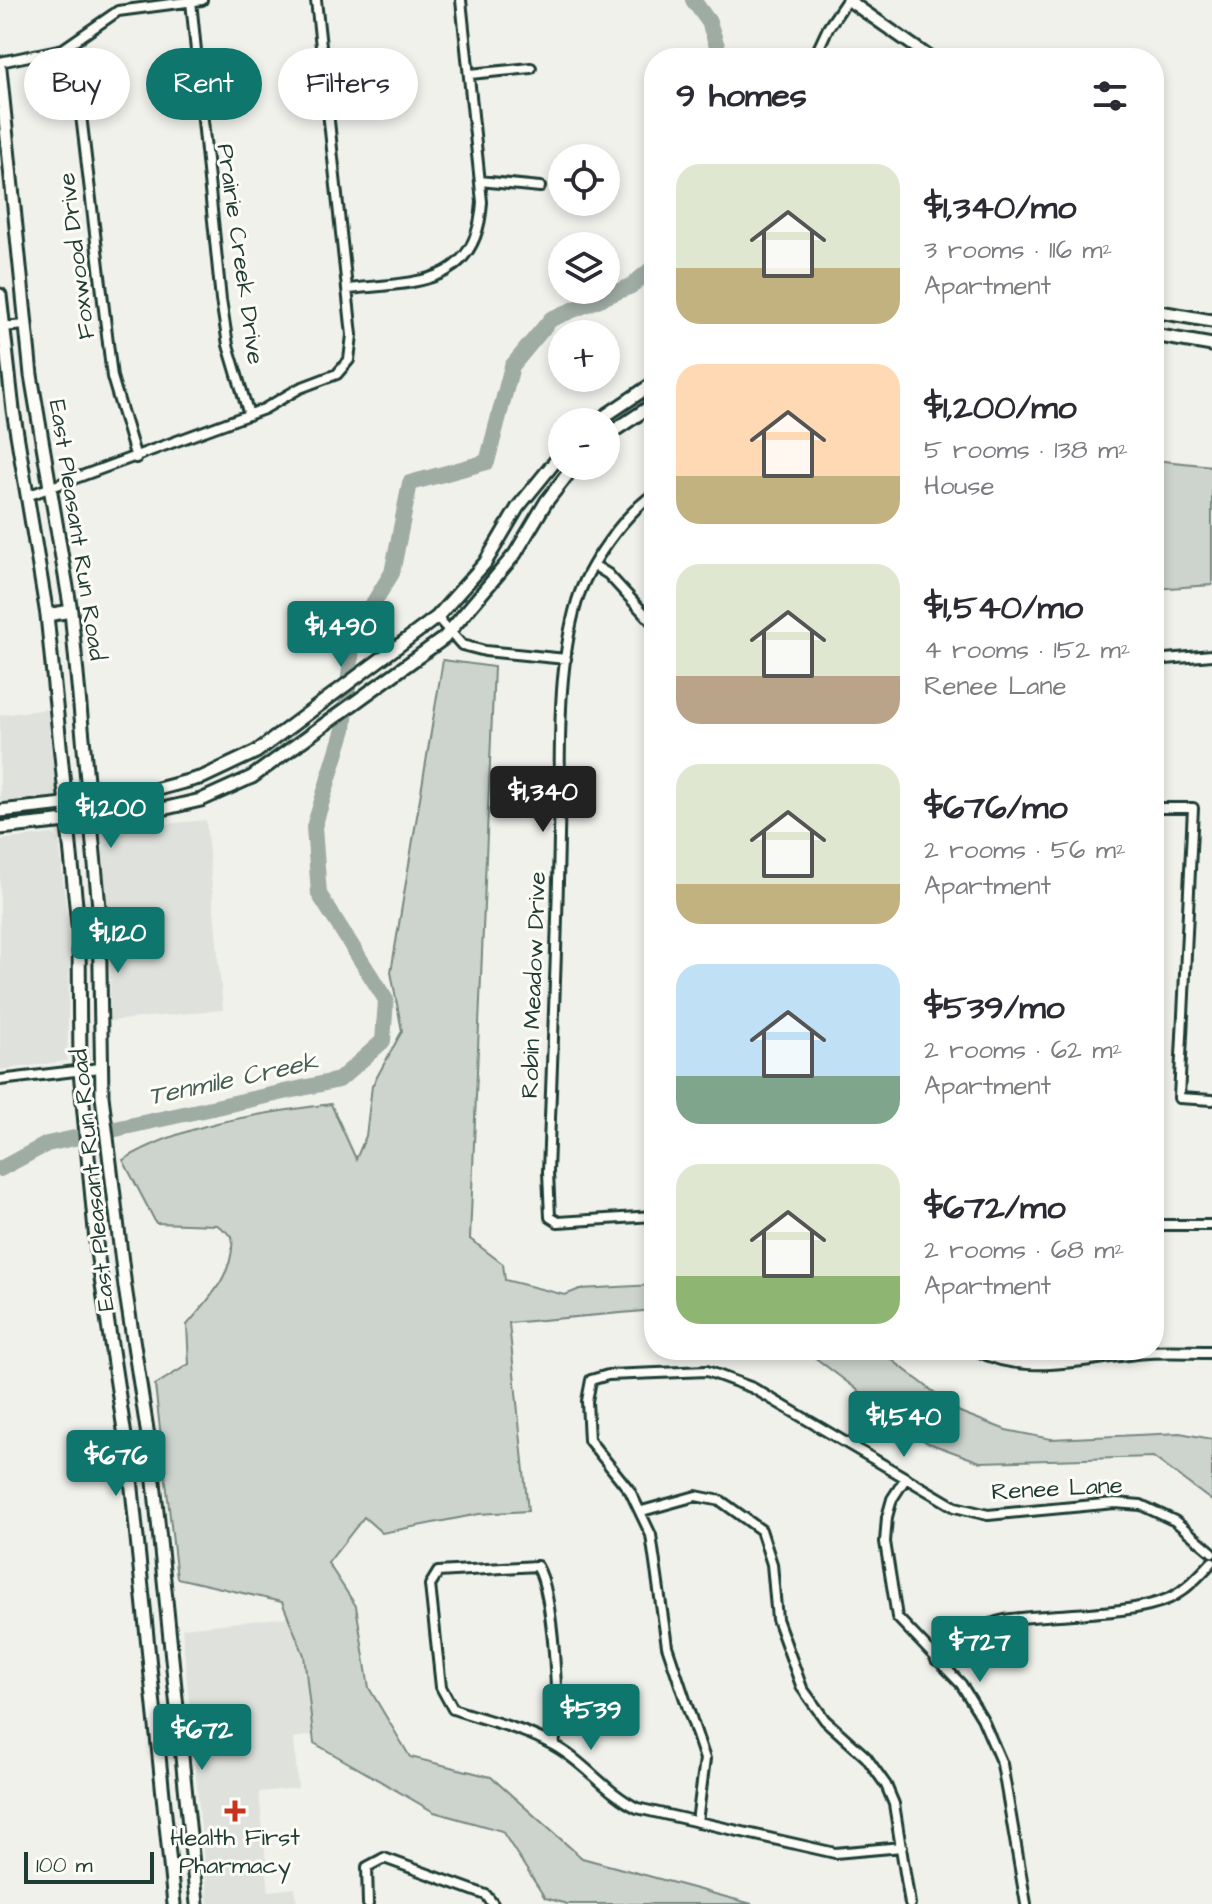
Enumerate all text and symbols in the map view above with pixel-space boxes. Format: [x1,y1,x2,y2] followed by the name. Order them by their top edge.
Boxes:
[24,48,130,120] chip: Buy
[146,48,262,120] chip: Rent
[278,48,418,120] chip: Filters
[676,72,807,120] text: 9 homes
[1088,74,1132,118] icon: filters
[208,142,272,366] street label: Prairie Creek Drive
[548,144,620,480] map controls
[548,144,620,216] button: locate
[50,171,104,341] street label: Foxwood Drive
[924,184,1076,232] text: $1,340/mo
[740,196,836,292] icon: home
[548,232,620,304] button: layers
[924,232,1112,268] text: 3 rooms · 116 m²
[924,268,1051,304] text: Apartment
[548,320,620,392] button: +
[924,384,1077,432] text: $1,200/mo
[740,396,836,492] icon: home
[40,397,114,663] street label: East Pleasant Run Road
[548,408,620,480] button: −
[924,432,1128,468] text: 5 rooms · 138 m²
[924,468,995,504] text: House
[924,584,1083,632] text: $1,540/mo
[740,596,836,692] icon: home
[276,601,406,669] pin: $1,490
[305,609,377,645] text: $1,490
[924,632,1130,668] text: 4 rooms · 152 m²
[924,668,1066,704] text: Renee Lane
[478,766,608,834] pin: $1,340
[508,774,578,810] text: $1,340
[46,782,176,850] pin: $1,200
[924,784,1068,832] text: $676/mo
[76,790,146,826] text: $1,200
[740,796,836,892] icon: home
[924,832,1126,868] text: 2 rooms · 56 m²
[924,868,1051,904] text: Apartment
[513,871,555,1099] street label: Robin Meadow Drive
[53,907,183,975] pin: $1,120
[89,915,147,951] text: $1,120
[924,984,1065,1032] text: $539/mo
[740,996,836,1092] icon: home
[924,1032,1122,1068] text: 2 rooms · 62 m²
[145,1043,322,1115] water label: Tenmile Creek
[62,1047,124,1313] street label: East Pleasant Run Road
[924,1068,1051,1104] text: Apartment
[924,1184,1066,1232] text: $672/mo
[740,1196,836,1292] icon: home
[924,1232,1124,1268] text: 2 rooms · 68 m²
[924,1268,1051,1304] text: Apartment
[839,1391,969,1459] pin: $1,540
[867,1399,941,1435] text: $1,540
[69,1430,163,1498] pin: $676
[84,1438,148,1474] text: $676
[990,1469,1124,1509] street label: Renee Lane
[933,1616,1027,1684] pin: $727
[949,1624,1011,1660] text: $727
[544,1684,638,1752] pin: $539
[561,1692,621,1728] text: $539
[155,1704,249,1772] pin: $672
[171,1712,233,1748] text: $672
[226,1802,244,1820] marker: Health First Pharmacy
[170,1821,300,1884] place label: Health First Pharmacy
[24,1848,154,1884] scale bar
[36,1850,93,1881] text: 100 m

